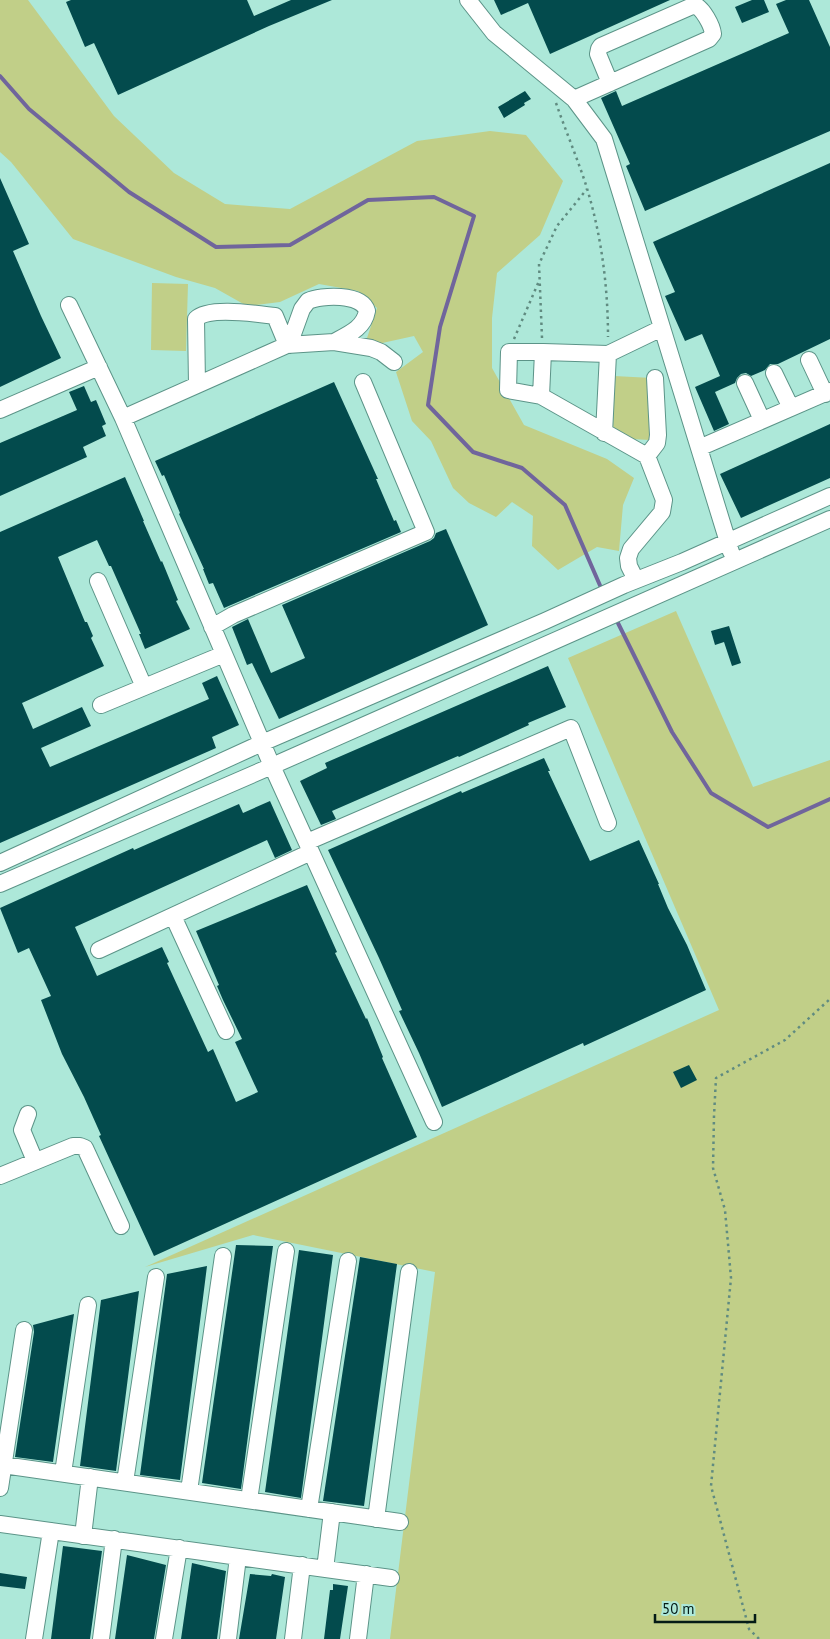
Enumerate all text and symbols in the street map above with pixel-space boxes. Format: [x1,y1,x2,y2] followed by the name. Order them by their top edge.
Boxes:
[655,1592,755,1624] scale bar
[662,1599,695,1618] text: 50 m

